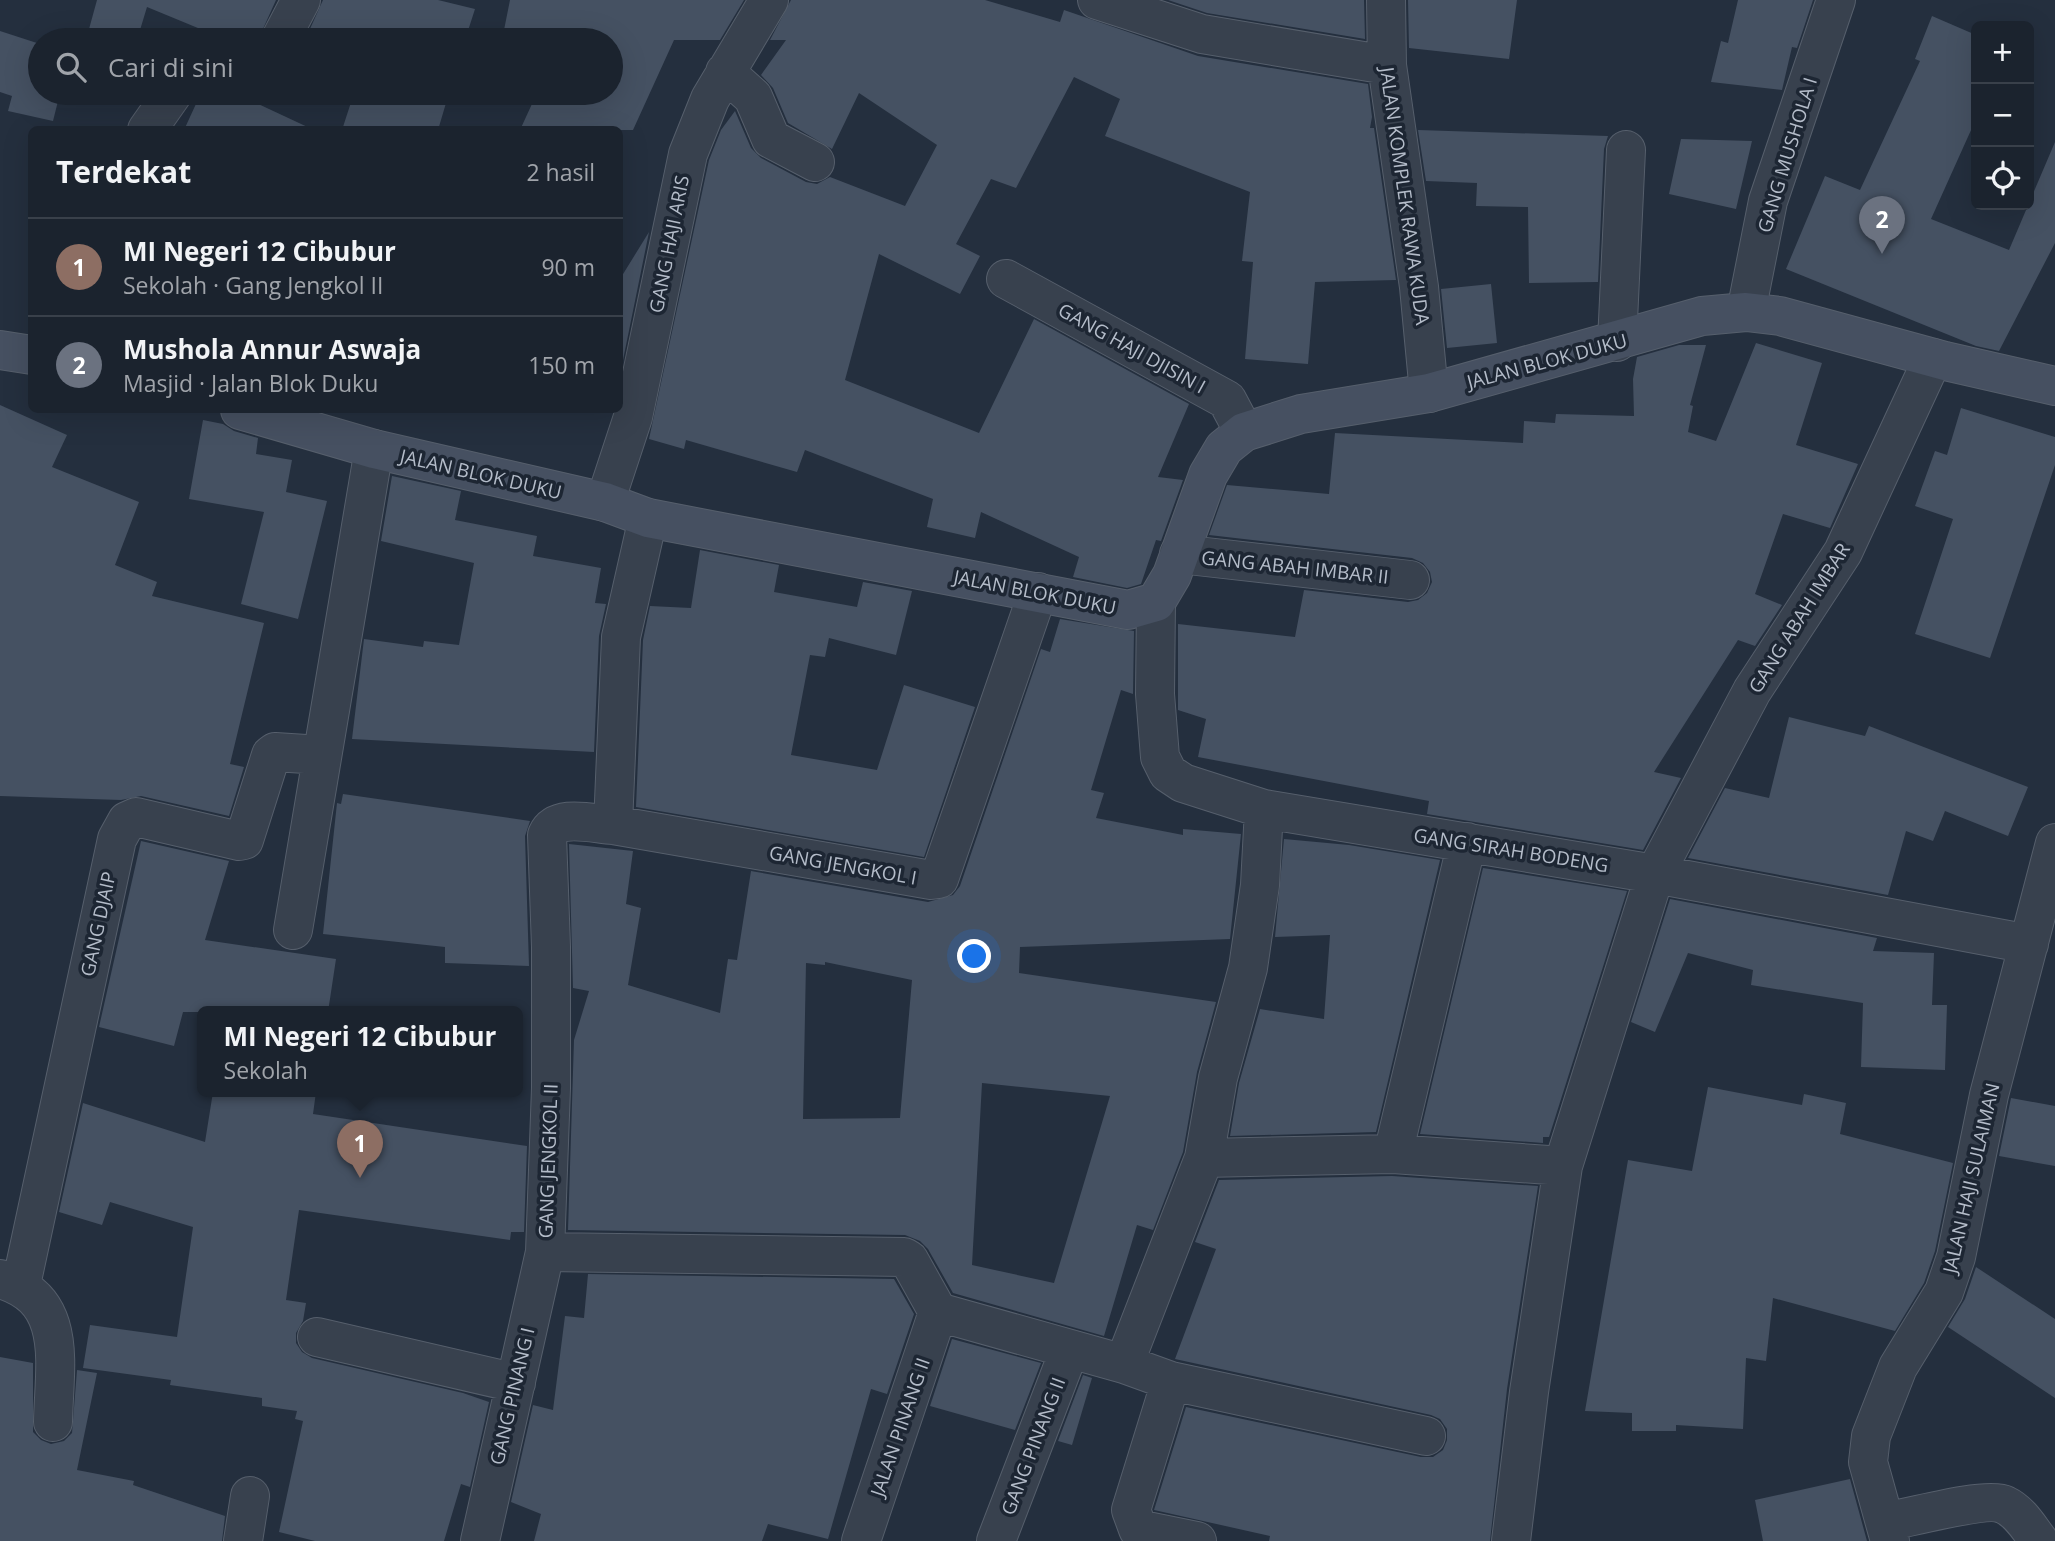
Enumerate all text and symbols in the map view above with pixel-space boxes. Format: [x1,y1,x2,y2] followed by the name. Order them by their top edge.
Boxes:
[1971,21,2034,210] map controls
[1971,21,2034,84] button: +
[28,28,623,105] search box
[52,48,90,86] icon: search
[108,49,233,85] text: Cari di sini
[1374,64,1436,326] street label: JALAN KOMPLEK RAWA KUDA
[1751,74,1823,236] street label: GANG MUSHOLA I
[1971,84,2034,147] button: −
[1971,147,2034,210] button: locate
[56,151,191,192] text: Terdekat
[526,156,595,188] text: 2 hasil
[643,173,695,315] street label: GANG HAJI ARIS
[1859,196,1905,254] pin: 2
[123,233,396,269] text: MI Negeri 12 Cibubur
[72,251,86,283] text: 1
[541,251,595,283] text: 90 m
[123,269,383,301] text: Sekolah · Gang Jengkol II
[1054,297,1210,399] street label: GANG HAJI DJISIN I
[1462,327,1630,395] street label: JALAN BLOK DUKU
[123,331,421,367] text: Mushola Annur Aswaja
[72,349,86,381] text: 2
[528,349,595,381] text: 150 m
[123,367,378,399] text: Masjid · Jalan Blok Duku
[396,442,564,505] street label: JALAN BLOK DUKU
[1742,538,1856,698] street label: GANG ABAH IMBAR
[1200,544,1390,590] street label: GANG ABAH IMBAR II
[950,563,1118,620] street label: JALAN BLOK DUKU
[1412,822,1610,878] street label: GANG SIRAH BODENG
[767,839,919,891] street label: GANG JENGKOL I
[74,869,122,979] street label: GANG DJAIP
[957,939,991,973] your location
[197,1006,523,1097] popup
[224,1018,496,1054] text: MI Negeri 12 Cibubur
[224,1054,308,1086] text: Sekolah
[1936,1080,2006,1278] street label: JALAN HAJI SULAIMAN
[532,1083,564,1239] street label: GANG JENGKOL II
[337,1120,383,1178] pin: 1
[484,1325,540,1467] street label: GANG PINANG I
[863,1354,936,1502] street label: JALAN PINANG II
[995,1373,1071,1519] street label: GANG PINANG II

